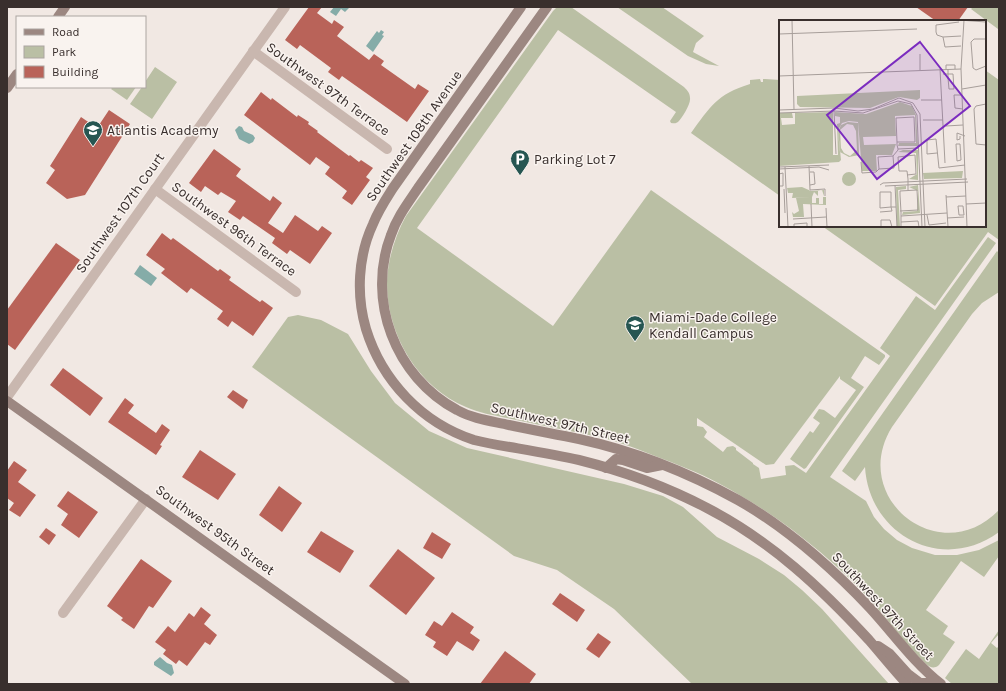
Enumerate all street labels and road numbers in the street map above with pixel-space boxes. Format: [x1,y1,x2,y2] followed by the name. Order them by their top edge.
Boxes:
[263,38,393,140] street label: Southwest 97th Terrace
[362,67,466,205] street label: Southwest 108th Avenue
[72,149,168,277] street label: Southwest 107th Court
[168,178,300,280] street label: Southwest 96th Terrace
[489,399,631,447] street label: Southwest 97th Street
[152,481,278,579] street label: Southwest 95th Street
[828,548,938,664] street label: Southwest 97th Street

